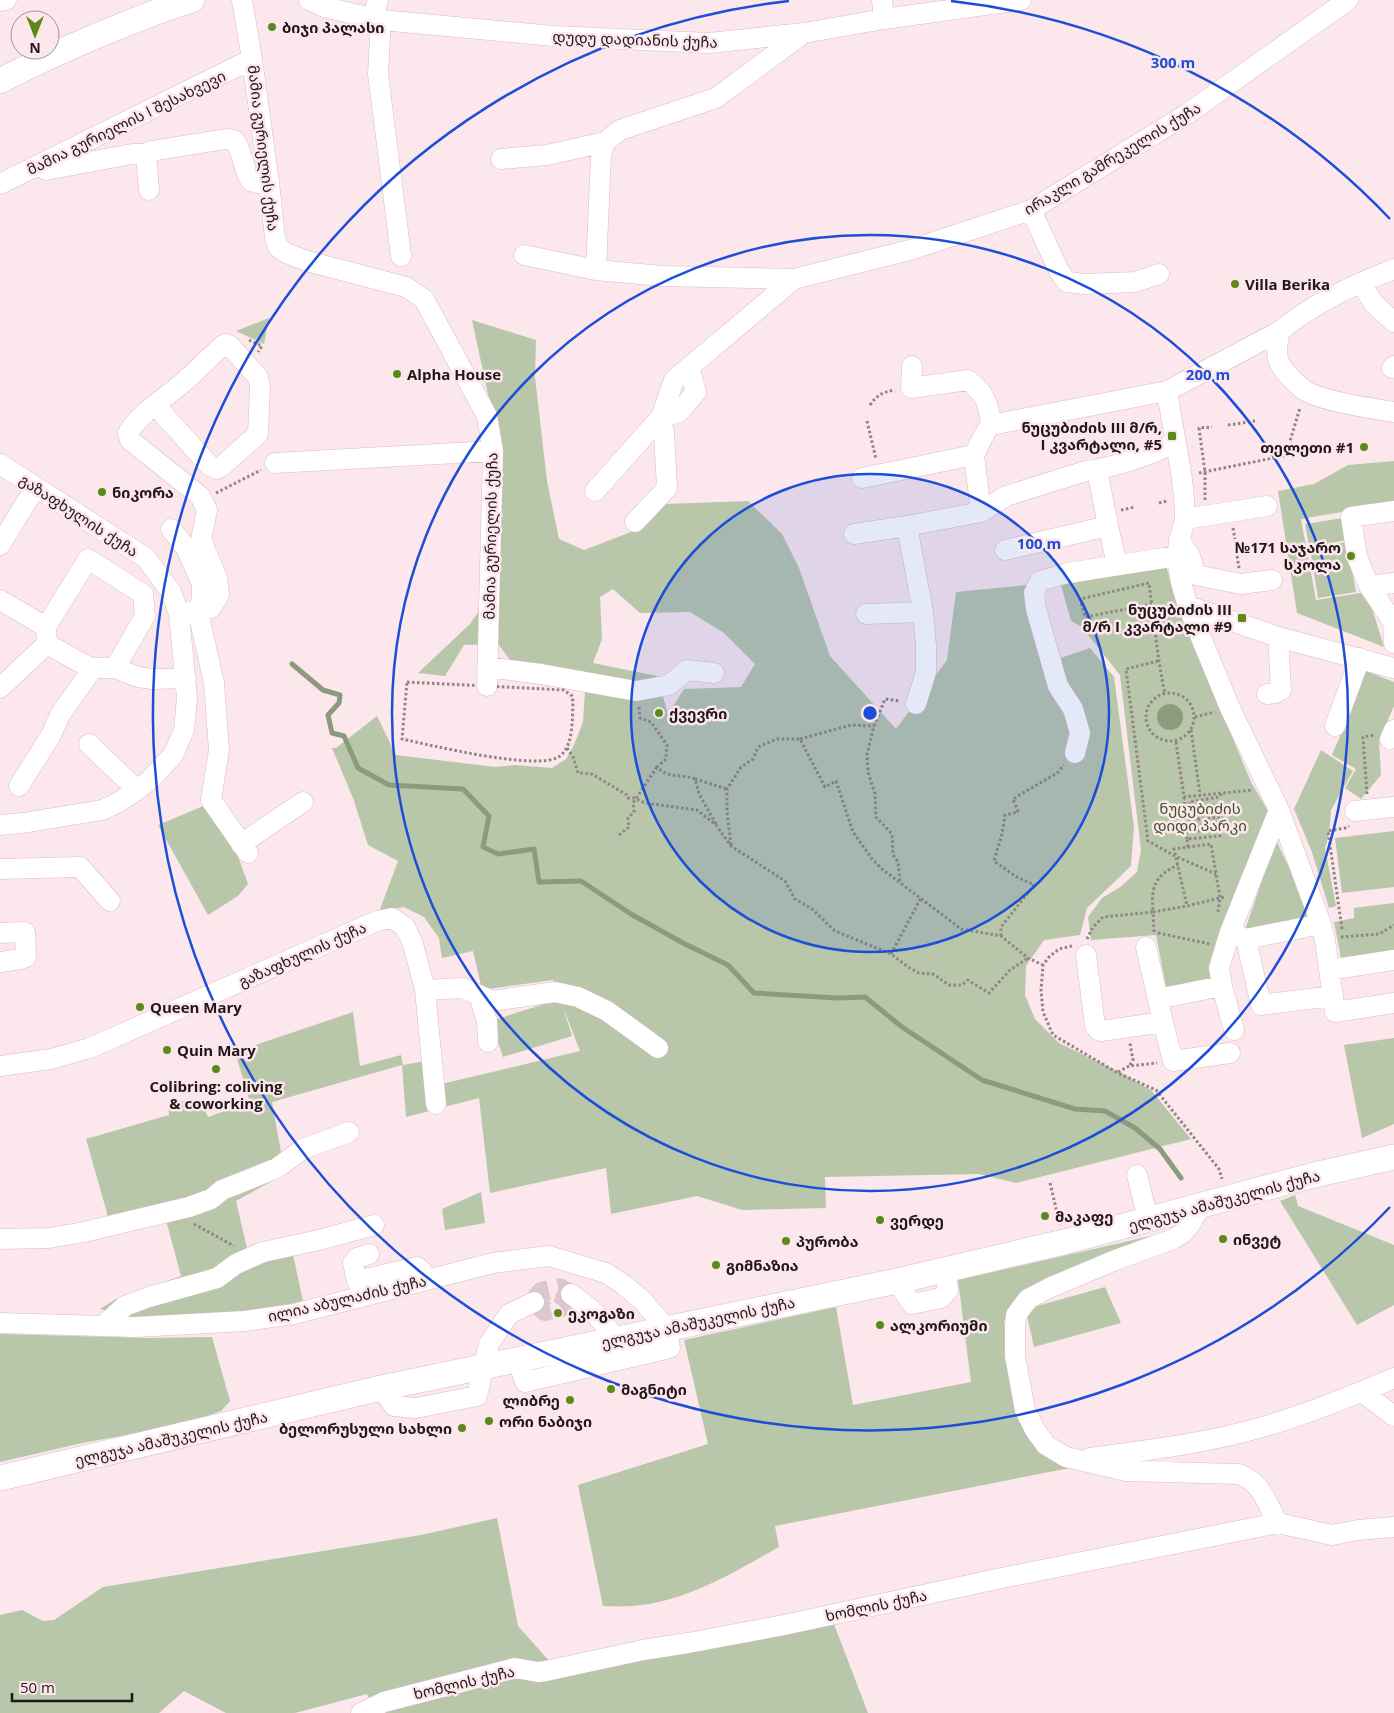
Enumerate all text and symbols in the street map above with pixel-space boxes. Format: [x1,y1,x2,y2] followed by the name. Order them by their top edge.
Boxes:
[10,10,60,60] north arrow
[282,17,384,37] place label: ბიჯი პალასი
[266,21,278,33] marker: ბიჯი პალასი
[552,26,718,52] street label: დუდუ დადიანის ქუჩა
[29,39,41,58] text: N
[1151,52,1195,72] text: 300 m
[244,64,284,232] street label: მამია გურიელის ქუჩა
[23,65,229,179] street label: მამია გურიელის I შესახვევი
[1020,97,1204,219] street label: ირაკლი გამრეკელის ქუჩა
[1245,274,1330,294] place label: Villa Berika
[1229,278,1241,290] marker: Villa Berika
[407,364,501,384] place label: Alpha House
[1186,364,1230,384] text: 200 m
[391,368,403,380] marker: Alpha House
[1021,417,1162,454] place label: ნუცუბიძის III მ/რ, I კვარტალი, #5
[1166,430,1178,442] marker: ნუცუბიძის III მ/რ, I კვარტალი, #5
[1260,437,1354,457] place label: თელეთი #1
[1358,441,1370,453] marker: თელეთი #1
[479,452,501,620] street label: მამია გურიელის ქუჩა
[16,469,142,561] street label: გაზაფხულის ქუჩა
[112,482,174,502] place label: ნიკორა
[96,486,108,498] marker: ნიკორა
[1017,533,1061,553] text: 100 m
[1235,537,1341,574] place label: №171 საჯარო სკოლა
[1345,550,1357,562] marker: №171 საჯარო სკოლა
[1083,599,1232,636] place label: ნუცუბიძის III მ/რ I კვარტალი #9
[1236,612,1248,624] marker: ნუცუბიძის III მ/რ I კვარტალი #9
[669,703,727,723] place label: ქვევრი
[861,704,879,722] centre of rings
[653,707,665,719] marker: ქვევრი
[1153,798,1247,835] park label: ნუცუბიძის დიდი პარკი
[235,917,369,991] street label: გაზაფხულის ქუჩა
[150,997,242,1017] place label: Queen Mary
[134,1001,146,1013] marker: Queen Mary
[177,1040,256,1060] place label: Quin Mary
[161,1044,173,1056] marker: Quin Mary
[210,1063,222,1075] marker: Colibring: coliving & coworking
[150,1076,283,1113] place label: Colibring: coliving & coworking
[1126,1165,1322,1235] street label: ელგუჯა ამაშუკელის ქუჩა
[1055,1206,1113,1226] place label: მაკაფე
[890,1210,944,1230] place label: ვერდე
[1039,1210,1051,1222] marker: მაკაფე
[874,1214,886,1226] marker: ვერდე
[1233,1229,1281,1249] place label: ინვეტ
[796,1231,859,1251] place label: პურობა
[1217,1233,1229,1245] marker: ინვეტ
[780,1235,792,1247] marker: პურობა
[726,1255,799,1275] place label: გიმნაზია
[710,1259,722,1271] marker: გიმნაზია
[266,1270,428,1326] street label: ილია აბულაძის ქუჩა
[599,1292,797,1352] street label: ელგუჯა ამაშუკელის ქუჩა
[568,1303,635,1323] place label: ეკოგაზი
[552,1307,564,1319] marker: ეკოგაზი
[890,1315,988,1335] place label: ალკორიუმი
[874,1319,886,1331] marker: ალკორიუმი
[621,1379,687,1399] place label: მაგნიტი
[605,1383,617,1395] marker: მაგნიტი
[503,1390,560,1410] place label: ლიბრე
[564,1394,576,1406] marker: ლიბრე
[73,1406,269,1470] street label: ელგუჯა ამაშუკელის ქუჩა
[499,1411,592,1431] place label: ორი ნაბიჯი
[483,1415,495,1427] marker: ორი ნაბიჯი
[279,1418,452,1438] place label: ბელორუსული სახლი
[456,1422,468,1434] marker: ბელორუსული სახლი
[823,1584,929,1626] street label: ხომლის ქუჩა
[411,1661,517,1703] street label: ხომლის ქუჩა
[12,1670,132,1702] scale bar
[20,1677,55,1697] text: 50 m

